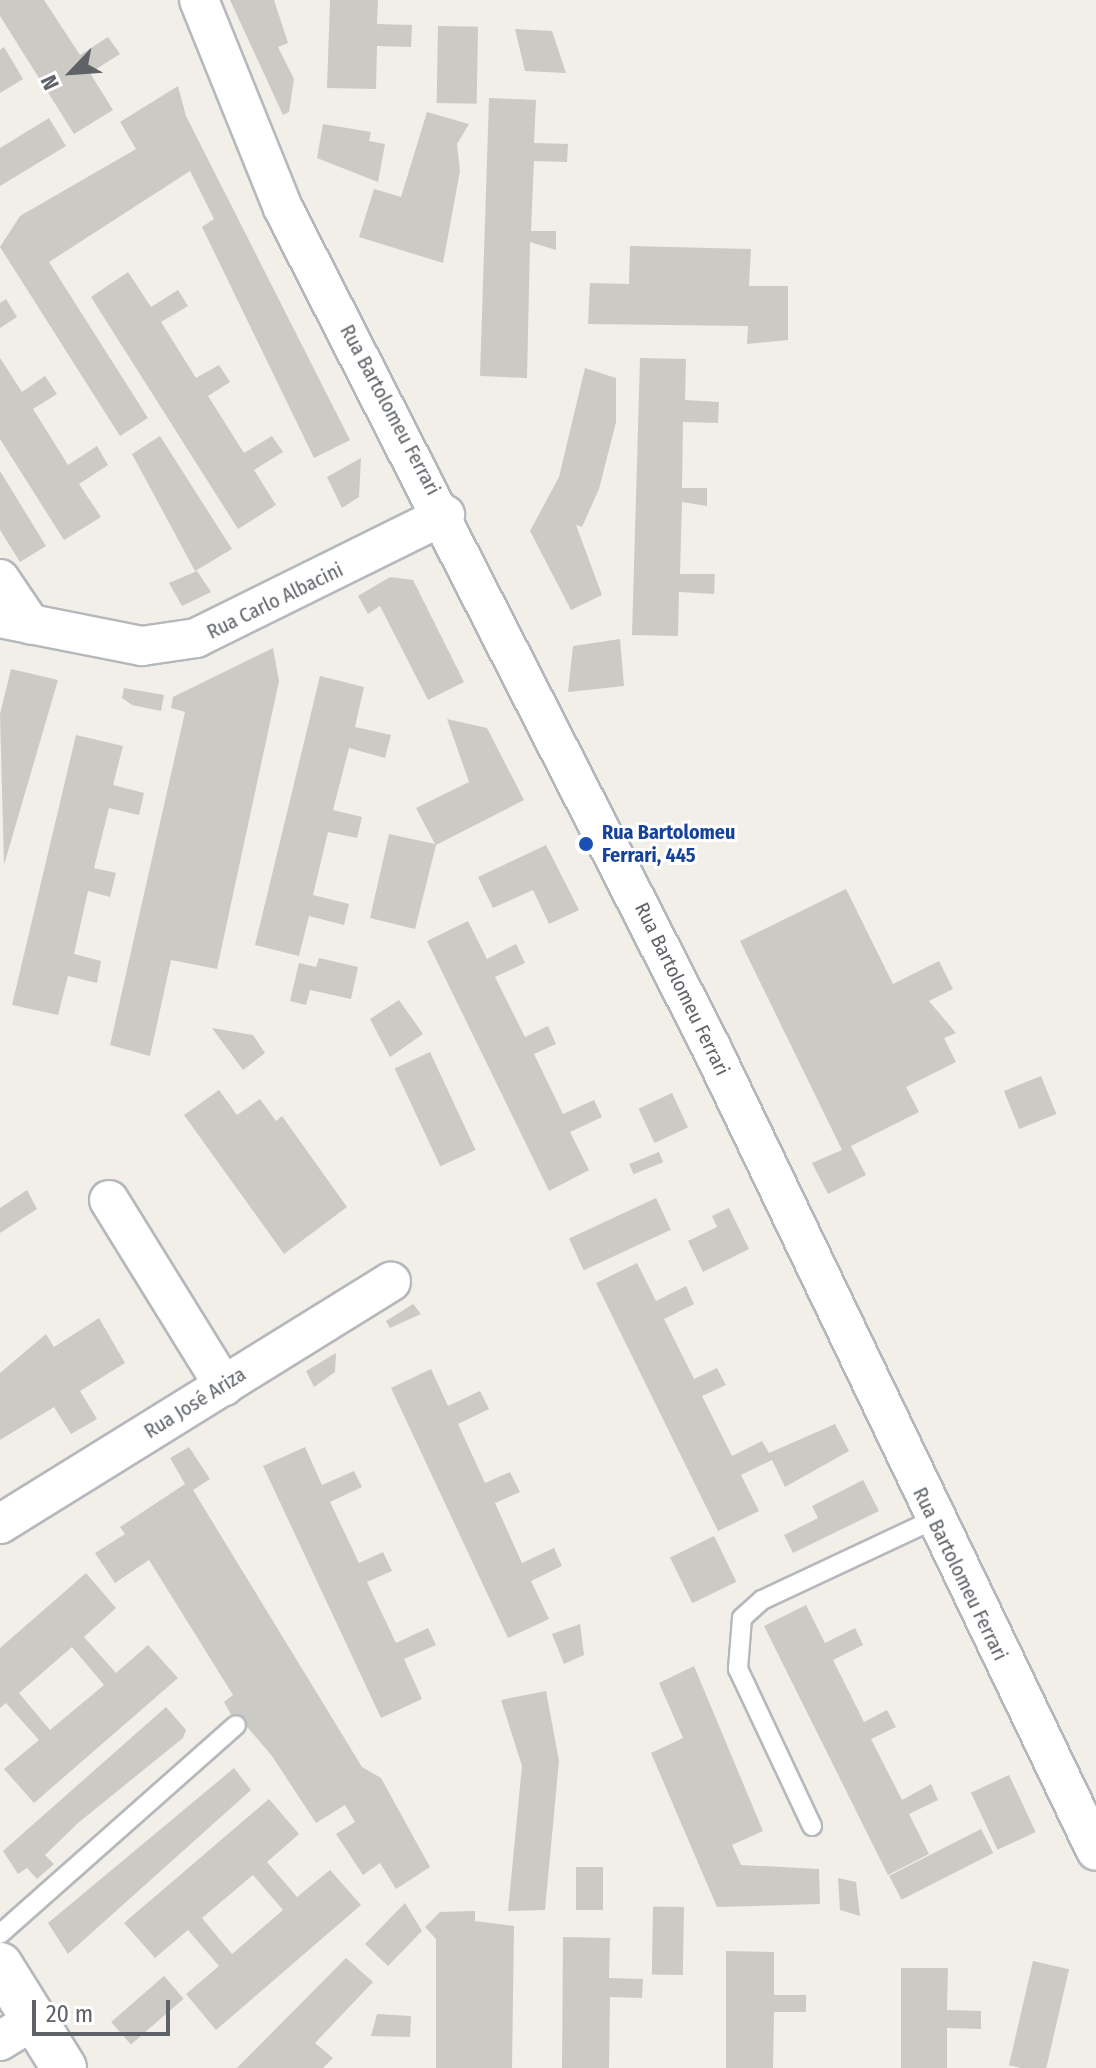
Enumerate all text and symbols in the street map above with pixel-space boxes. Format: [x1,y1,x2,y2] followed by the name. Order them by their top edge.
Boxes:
[32,32,112,112] north arrow
[35,71,65,94] text: N
[335,321,445,499] street label: Rua Bartolomeu Ferrari
[203,558,347,644] street label: Rua Carlo Albacini
[602,820,735,867] place label: Rua Bartolomeu Ferrari, 445
[577,835,595,853] marker: Rua Bartolomeu Ferrari, 445
[630,899,734,1079] street label: Rua Bartolomeu Ferrari
[140,1362,250,1444] street label: Rua José Ariza
[908,1484,1012,1664] street label: Rua Bartolomeu Ferrari
[36,1984,174,2034] scale bar
[46,2000,93,2028] text: 20 m

